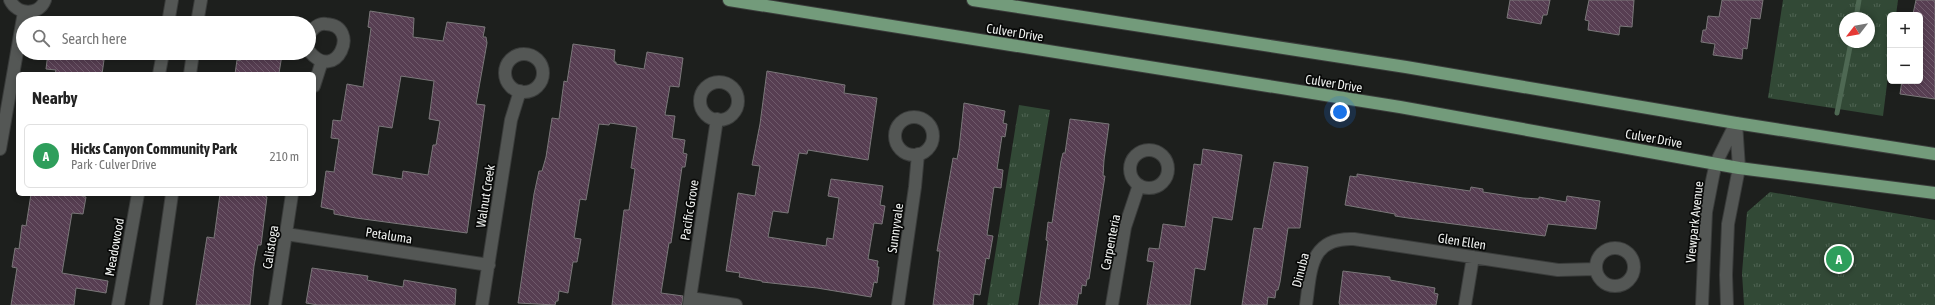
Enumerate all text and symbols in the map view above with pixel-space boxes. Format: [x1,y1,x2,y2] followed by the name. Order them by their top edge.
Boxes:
[1839,12,1875,48] north arrow
[1887,12,1923,84] map controls
[1887,12,1923,48] button: +
[16,16,316,60] search box
[985,21,1045,44] street label: Culver Drive
[30,27,52,49] icon: search
[62,30,127,47] text: Search here
[1887,48,1923,84] button: −
[1304,72,1364,95] street label: Culver Drive
[32,88,78,108] text: Nearby
[1330,102,1350,122] your location
[1624,126,1684,151] street label: Culver Drive
[71,140,237,157] text: Hicks Canyon Community Park
[43,149,49,164] text: A
[270,149,299,164] text: 210 m
[71,157,156,172] text: Park · Culver Drive
[473,163,498,229] street label: Walnut Creek
[677,179,702,241] street label: Pacific Grove
[1683,180,1706,264] street label: Viewpark Avenue
[885,202,906,254] street label: Sunnyvale
[1098,213,1123,271] street label: Carpenteria
[102,217,127,277] street label: Meadowood
[260,224,281,270] street label: Calistoga
[365,224,413,247] street label: Petaluma
[1437,230,1487,253] street label: Glen Ellen
[1826,244,1852,274] pin: A
[1289,251,1312,289] street label: Dinuba

